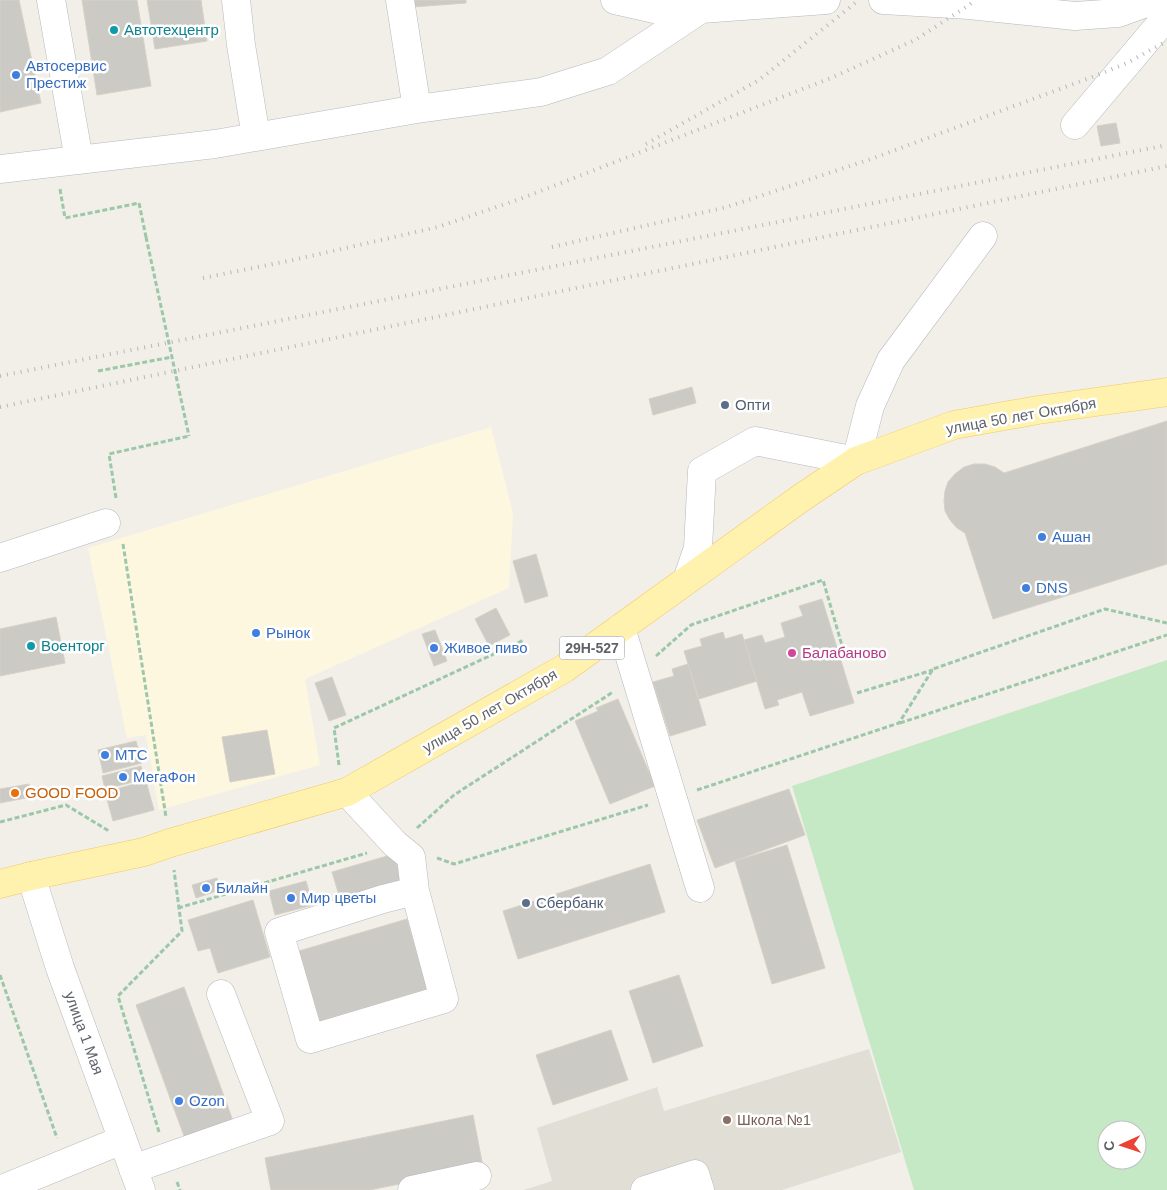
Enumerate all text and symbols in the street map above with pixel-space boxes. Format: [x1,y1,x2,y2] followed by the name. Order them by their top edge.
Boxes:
[124,21,219,38] place label: Автотехцентр
[108,24,120,36] marker: Автотехцентр
[26,57,107,91] place label: Автосервис Престиж
[10,69,22,81] marker: Автосервис Престиж
[945,394,1097,437] street label: улица 50 лет Октября
[735,396,770,413] place label: Опти
[719,399,731,411] marker: Опти
[1052,528,1091,545] place label: Ашан
[1036,531,1048,543] marker: Ашан
[1036,579,1068,596] place label: DNS
[1020,582,1032,594] marker: DNS
[266,624,310,641] place label: Рынок
[250,627,262,639] marker: Рынок
[560,636,624,660] road number: 29Н-527
[41,637,105,654] place label: Военторг
[444,639,528,656] place label: Живое пиво
[25,640,37,652] marker: Военторг
[428,642,440,654] marker: Живое пиво
[802,644,887,661] place label: Балабаново
[786,647,798,659] marker: Балабаново
[420,665,560,756] street label: улица 50 лет Октября
[115,746,148,763] place label: МТС
[99,749,111,761] marker: МТС
[133,768,196,785] place label: МегаФон
[117,771,129,783] marker: МегаФон
[25,784,119,801] place label: GOOD FOOD
[9,787,21,799] marker: GOOD FOOD
[216,879,268,896] place label: Билайн
[200,882,212,894] marker: Билайн
[301,889,376,906] place label: Мир цветы
[285,892,297,904] marker: Мир цветы
[536,894,604,911] place label: Сбербанк
[520,897,532,909] marker: Сбербанк
[62,989,107,1077] street label: улица 1 Мая
[189,1092,225,1109] place label: Ozon
[173,1095,185,1107] marker: Ozon
[737,1111,811,1128] place label: Школа №1
[721,1114,733,1126] marker: Школа №1
[1097,1120,1147,1170] north arrow
[1101,1140,1117,1151] text: С

